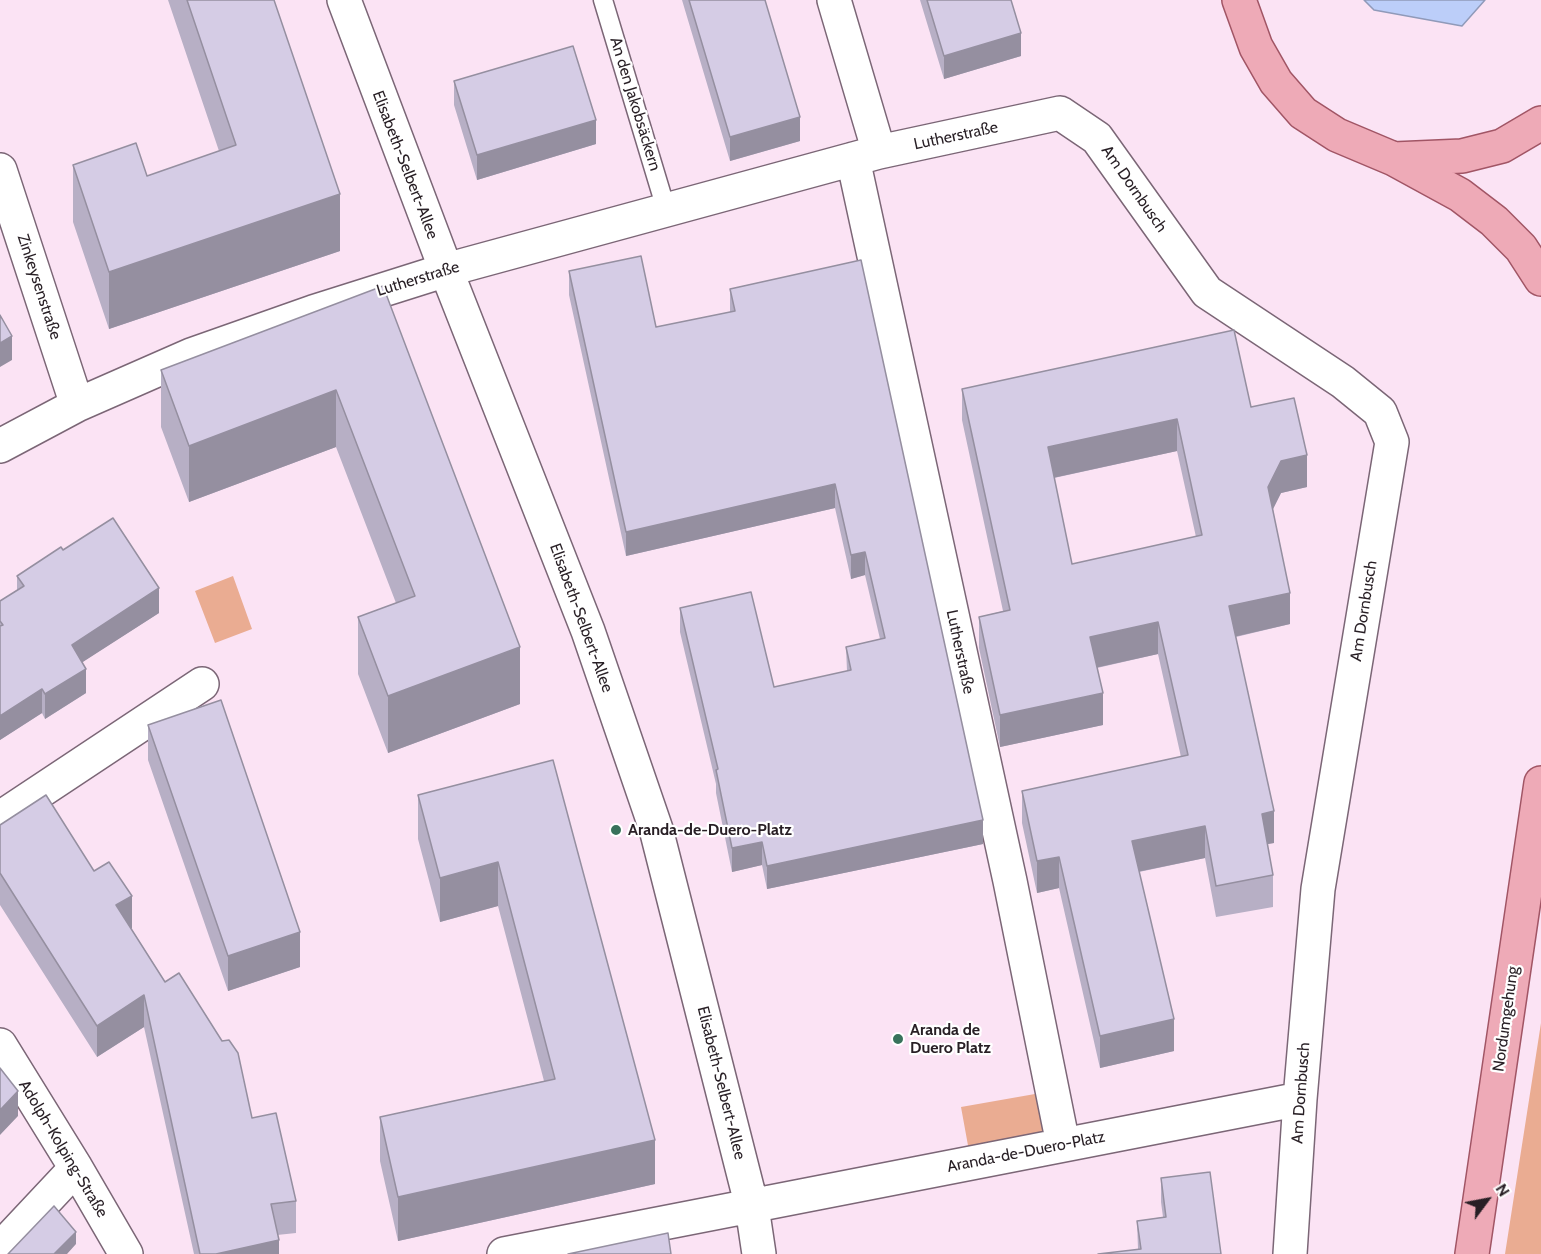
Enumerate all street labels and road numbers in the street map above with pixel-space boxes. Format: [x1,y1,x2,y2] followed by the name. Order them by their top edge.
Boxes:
[606,35,664,173] street label: An den Jakobsäckern
[368,88,442,242] street label: Elisabeth-Selbert-Allee
[912,118,1000,154] street label: Lutherstraße
[1097,142,1171,236] street label: Am Dornbusch
[13,232,65,342] street label: Zinkeysenstraße
[374,257,462,301] street label: Lutherstraße
[545,541,617,695] street label: Elisabeth-Selbert-Allee
[1347,559,1381,663] street label: Am Dornbusch
[942,608,978,696] street label: Lutherstraße
[1489,965,1523,1073] street label: Nordumgehung
[693,1004,749,1162] street label: Elisabeth-Selbert-Allee
[1288,1042,1314,1144] street label: Am Dornbusch
[14,1077,112,1221] street label: Adolph-Kolping-Straße
[945,1127,1107,1177] street label: Aranda-de-Duero-Platz

